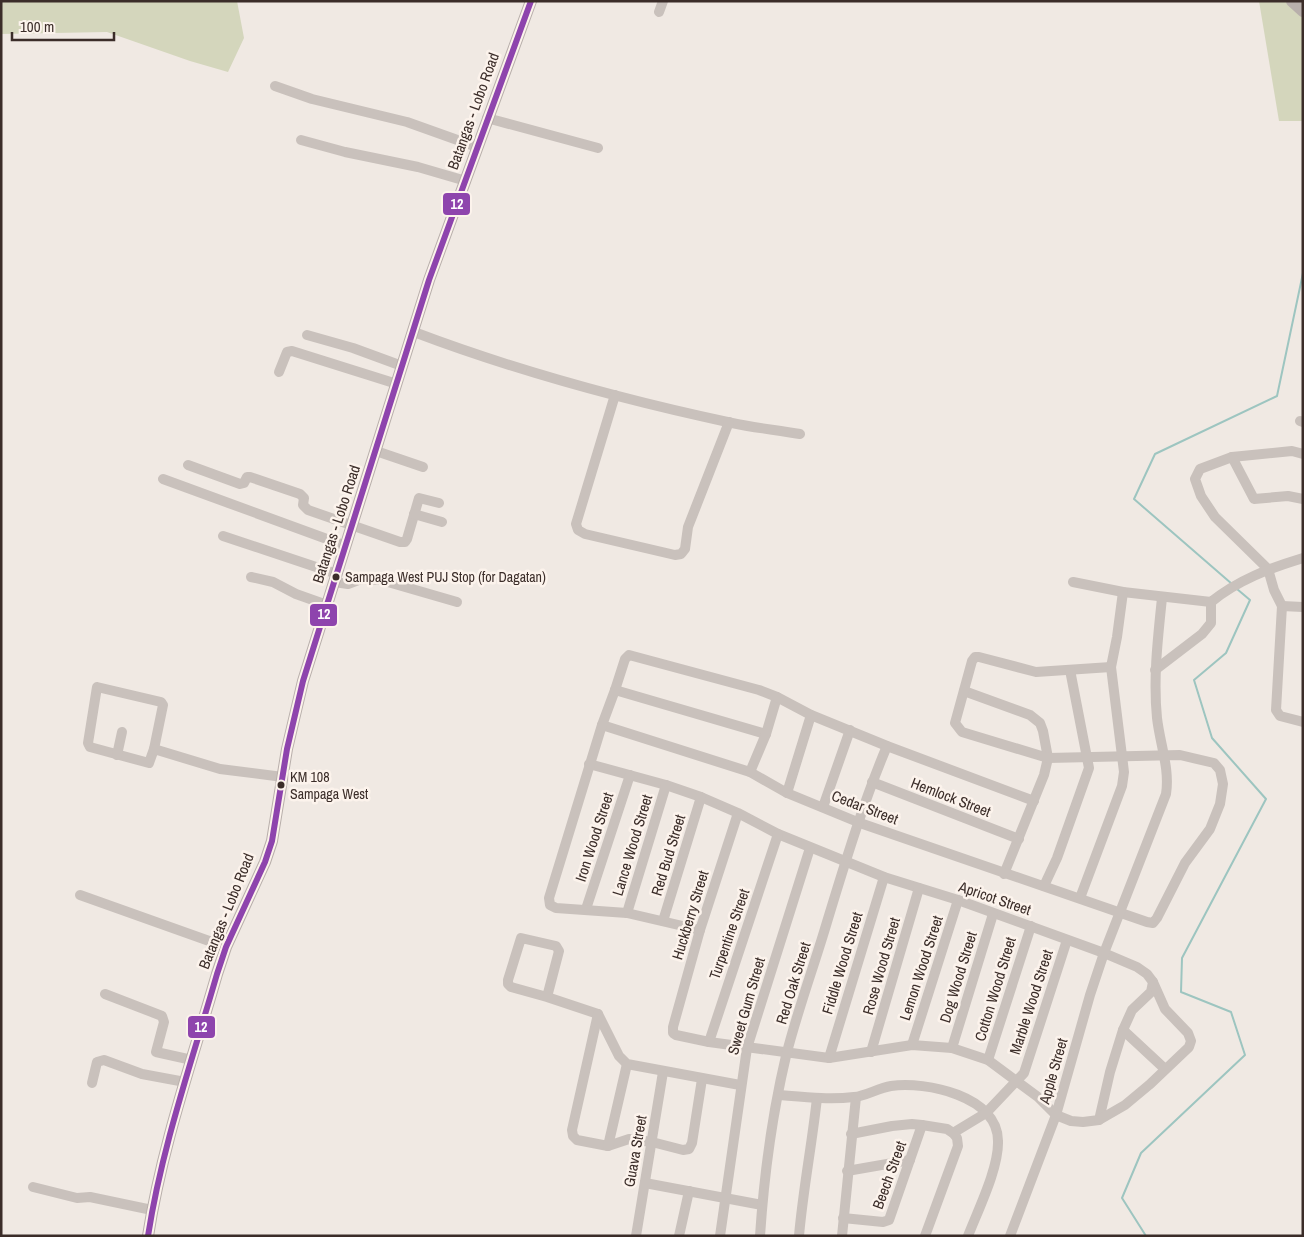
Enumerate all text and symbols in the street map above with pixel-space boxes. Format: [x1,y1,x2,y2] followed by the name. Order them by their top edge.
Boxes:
[12,10,115,42] scale bar
[20,16,54,37] text: 100 m
[442,50,504,172] street label: Batangas - Lobo Road
[442,192,471,216] line badge: 12
[451,195,463,213] text: 12
[307,462,365,586] street label: Batangas - Lobo Road
[345,568,546,586] place label: Sampaga West PUJ Stop (for Dagatan)
[331,572,341,582] marker: Sampaga West PUJ Stop (for Dagatan)
[309,603,338,627] line badge: 12
[318,605,330,623] text: 12
[290,768,368,803] place label: KM 108 Sampaga West
[908,772,995,822] street label: Hemlock Street
[276,780,286,790] marker: KM 108 Sampaga West
[829,785,902,830] street label: Cedar Street
[570,789,618,884] street label: Iron Wood Street
[607,791,658,898] street label: Lance Wood Street
[646,811,691,898] street label: Red Bud Street
[193,850,259,972] street label: Batangas - Lobo Road
[666,867,714,962] street label: Huckberry Street
[955,876,1035,920] street label: Apricot Street
[704,885,755,982] street label: Turpentine Street
[816,909,868,1017] street label: Fiddle Wood Street
[894,912,948,1023] street label: Lemon Wood Street
[857,914,905,1017] street label: Rose Wood Street
[934,928,982,1025] street label: Dog Wood Street
[969,934,1021,1044] street label: Cotton Wood Street
[771,939,816,1027] street label: Red Oak Street
[1004,946,1058,1057] street label: Marble Wood Street
[722,954,770,1057] street label: Sweet Gum Street
[187,1015,216,1039] line badge: 12
[195,1018,207,1036] text: 12
[1033,1035,1073,1107] street label: Apple Street
[618,1113,652,1189] street label: Guava Street
[867,1137,911,1212] street label: Beech Street

